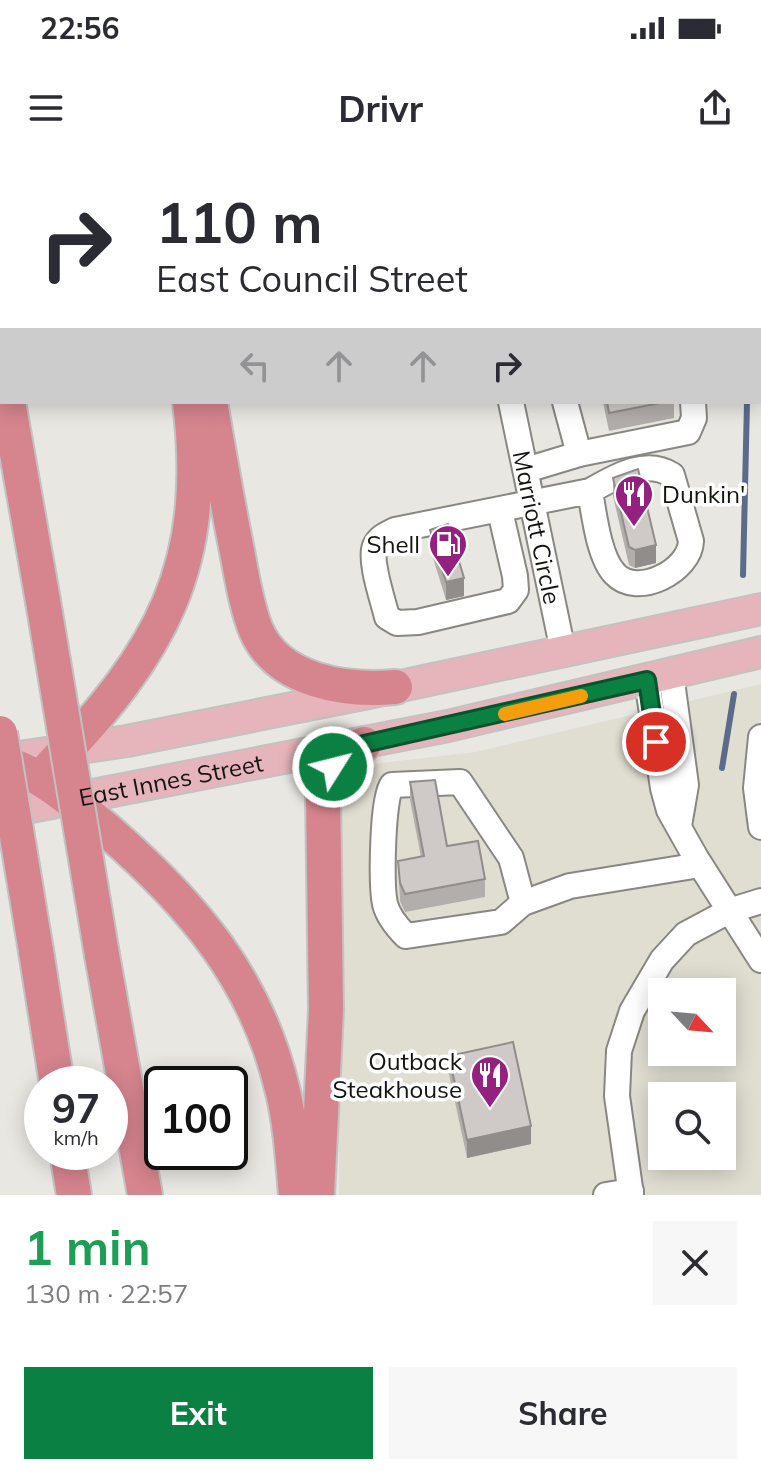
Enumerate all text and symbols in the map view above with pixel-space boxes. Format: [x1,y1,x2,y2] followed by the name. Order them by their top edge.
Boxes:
[40,9,119,47] text: 22:56
[24,86,68,130] icon: menu
[338,86,423,131] text: Drivr
[693,86,737,130] icon: share
[156,187,323,257] text: 110 m
[24,192,128,296] icon: right
[156,256,468,301] text: East Council Street
[233,344,277,388] icon: left
[317,344,361,388] icon: ahead
[401,344,445,388] icon: ahead
[485,344,529,388] icon: right
[507,448,568,607] street label: Marriott Circle
[613,473,655,528] restaurant icon: Dunkin'
[662,479,745,509] place label: Dunkin'
[427,523,469,578] fuel station icon: Shell
[367,529,420,559] place label: Shell
[622,708,690,776] pin
[634,720,678,764] icon: arrive
[291,725,375,809] position arrow
[76,747,265,812] street label: East Innes Street
[648,978,736,1066] north arrow
[648,978,736,1170] map controls
[332,1046,463,1104] place label: Outback Steakhouse
[469,1054,511,1109] restaurant icon: Outback Steakhouse
[144,1066,248,1170] speed limit sign: 100
[648,1082,736,1170] button: search
[52,1083,100,1133] text: 97
[53,1125,99,1150] text: km/h
[24,1217,151,1277] text: 1 min
[653,1221,737,1305] button: close
[24,1277,188,1310] text: 130 m · 22:57
[24,1367,373,1459] button: Exit
[389,1367,737,1459] button: Share

